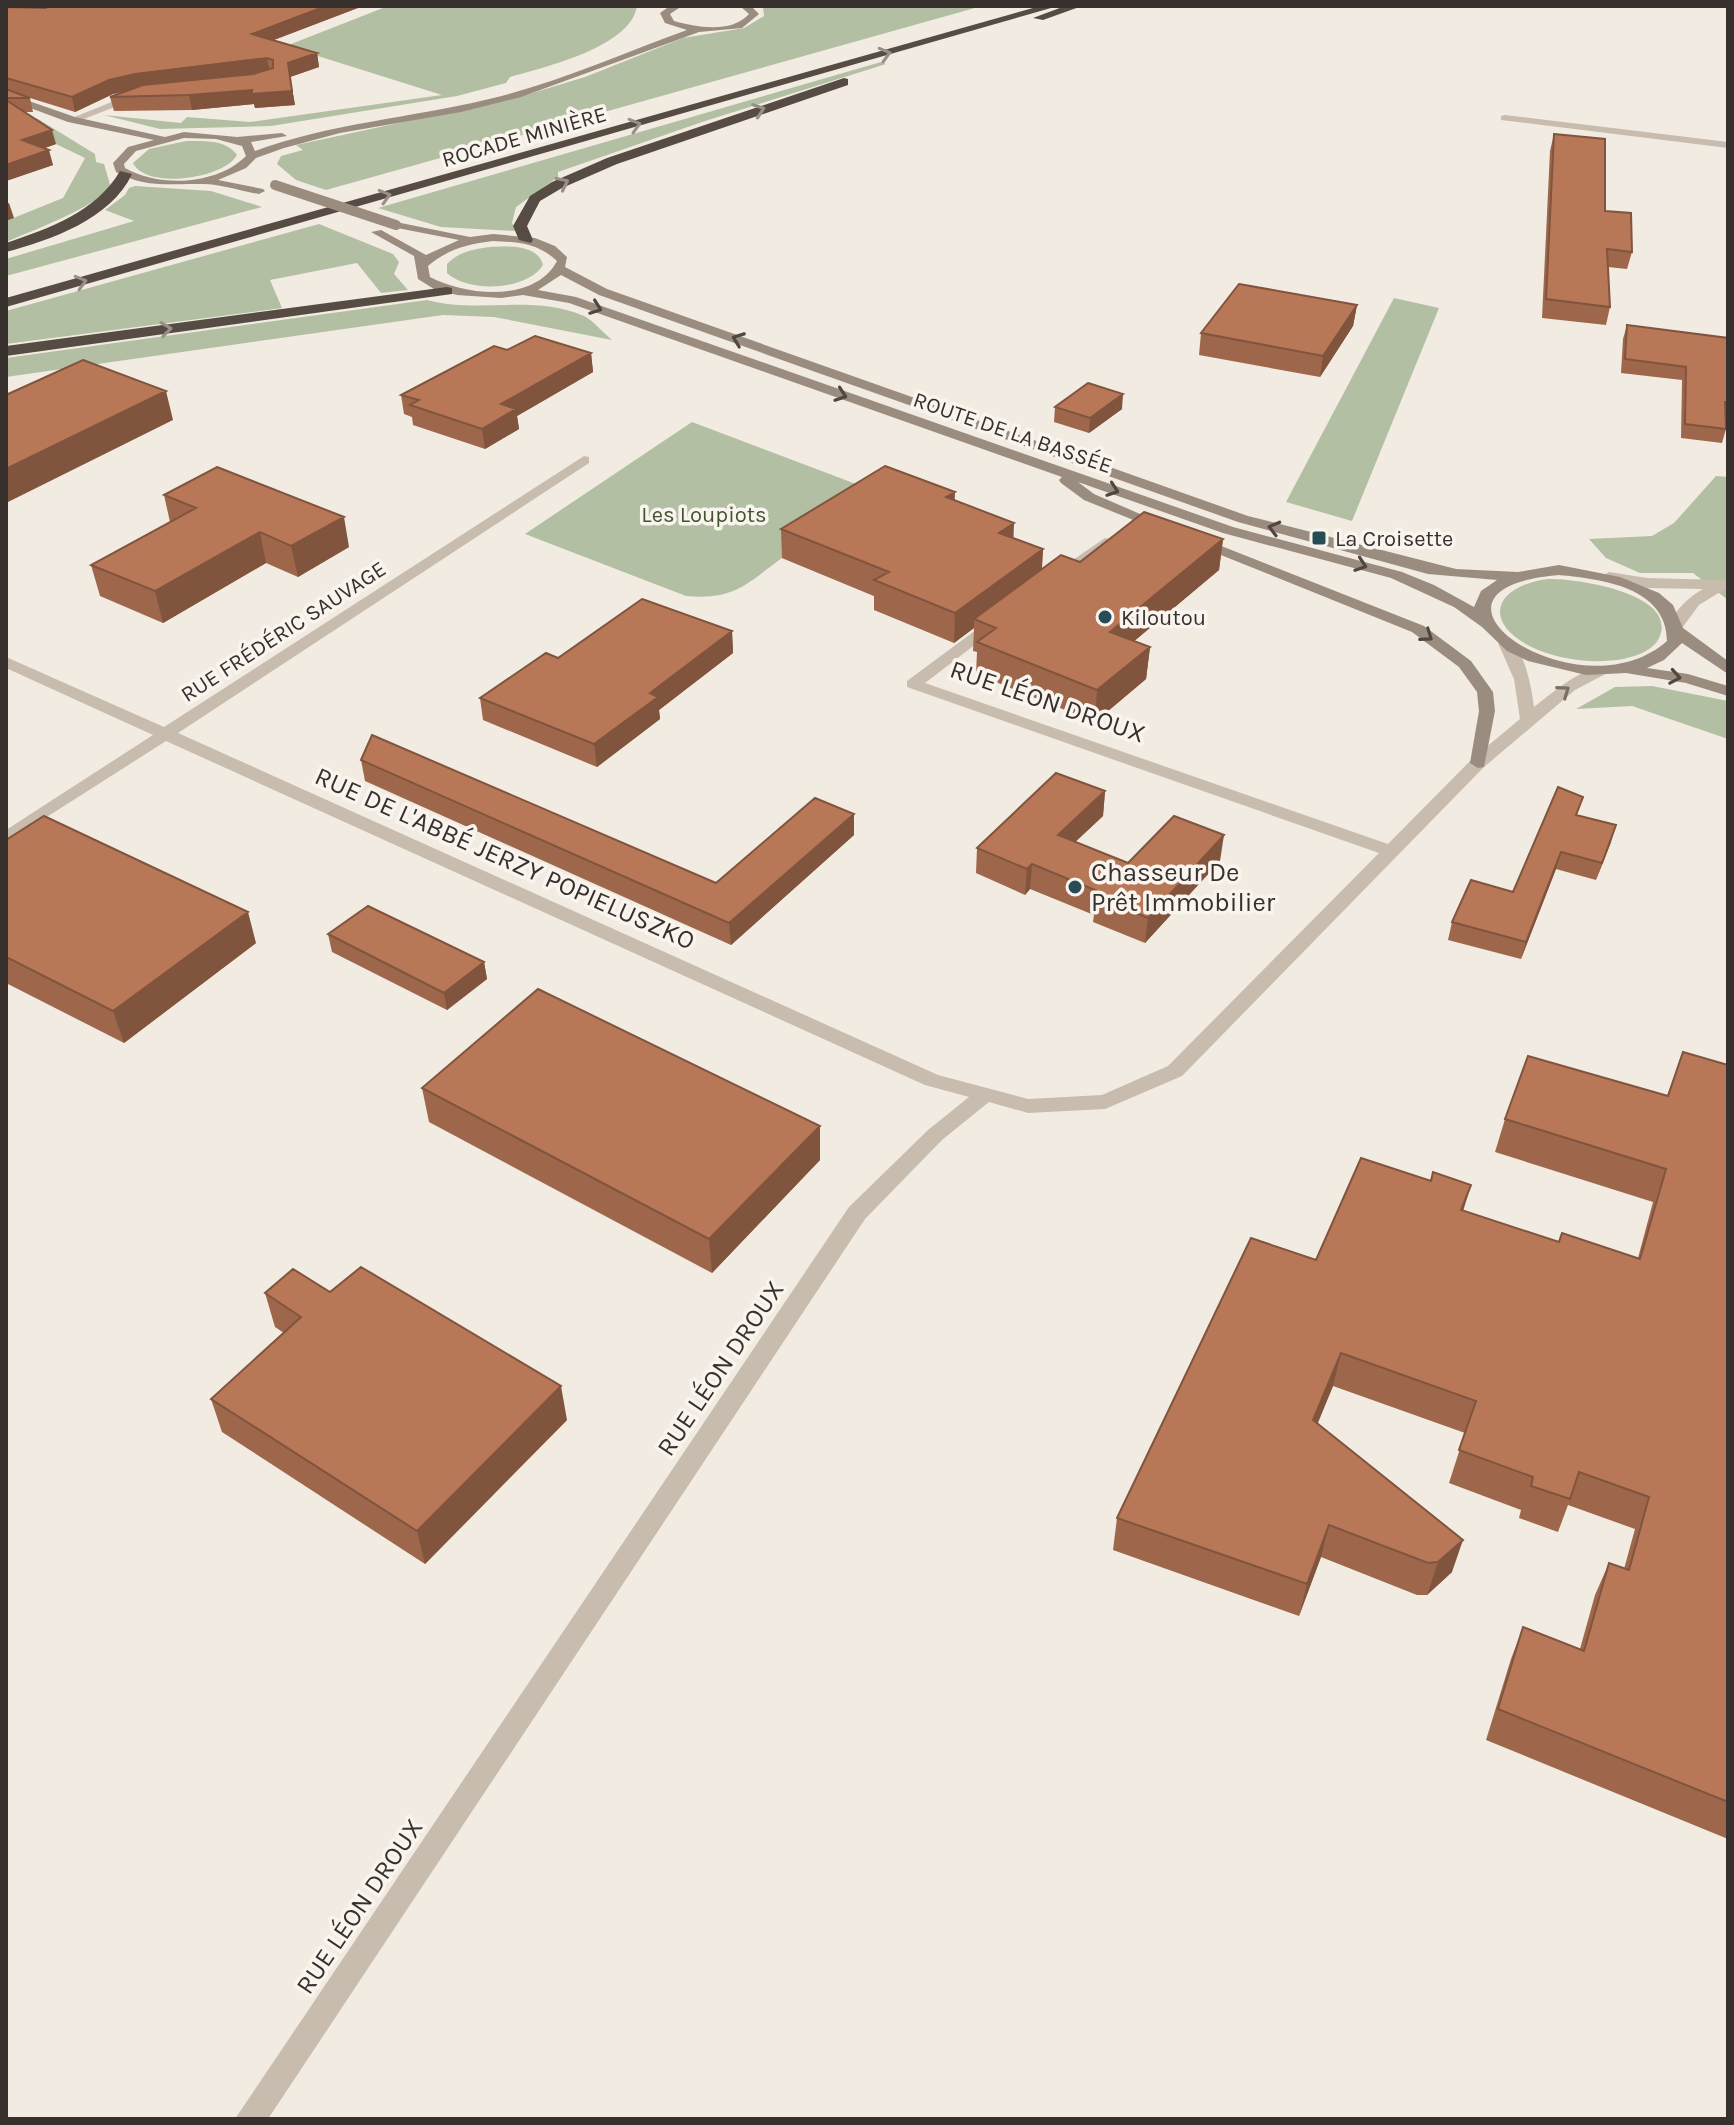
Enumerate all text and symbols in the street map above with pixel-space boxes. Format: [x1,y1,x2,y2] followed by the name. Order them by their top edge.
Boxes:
[878,47,892,63] one-way arrow
[439,100,610,173] street label: ROCADE MINIÈRE
[752,103,766,119] one-way arrow
[628,118,642,134] one-way arrow
[554,177,569,193] one-way arrow
[378,189,392,205] one-way arrow
[74,275,88,291] one-way arrow
[588,299,602,315] one-way arrow
[160,321,173,338] one-way arrow
[732,332,746,349] one-way arrow
[833,385,847,401] one-way arrow
[910,386,1116,479] street label: ROUTE DE LA BASSÉE
[1105,480,1119,496] one-way arrow
[641,502,767,528] park label: Les Loupiots
[1268,520,1282,537] one-way arrow
[1335,526,1453,552] place label: La Croisette
[1310,529,1328,547] marker: La Croisette
[176,555,391,708] street label: RUE FRÉDÉRIC SAUVAGE
[1353,556,1367,572] one-way arrow
[1121,605,1206,631] place label: Kiloutou
[1096,608,1114,626] marker: Kiloutou
[1418,626,1433,641] one-way arrow
[946,653,1150,749] street label: RUE LÉON DROUX
[1668,667,1682,684] one-way arrow
[1556,686,1570,701] one-way arrow
[310,760,700,956] street label: RUE DE L'ABBÉ JERZY POPIELUSZKO
[1091,857,1276,918] place label: Chasseur De Prêt Immobilier
[1066,878,1084,896] marker: Chasseur De Prêt Immobilier
[649,1274,791,1462] street label: RUE LÉON DROUX
[288,1812,430,2000] street label: RUE LÉON DROUX

